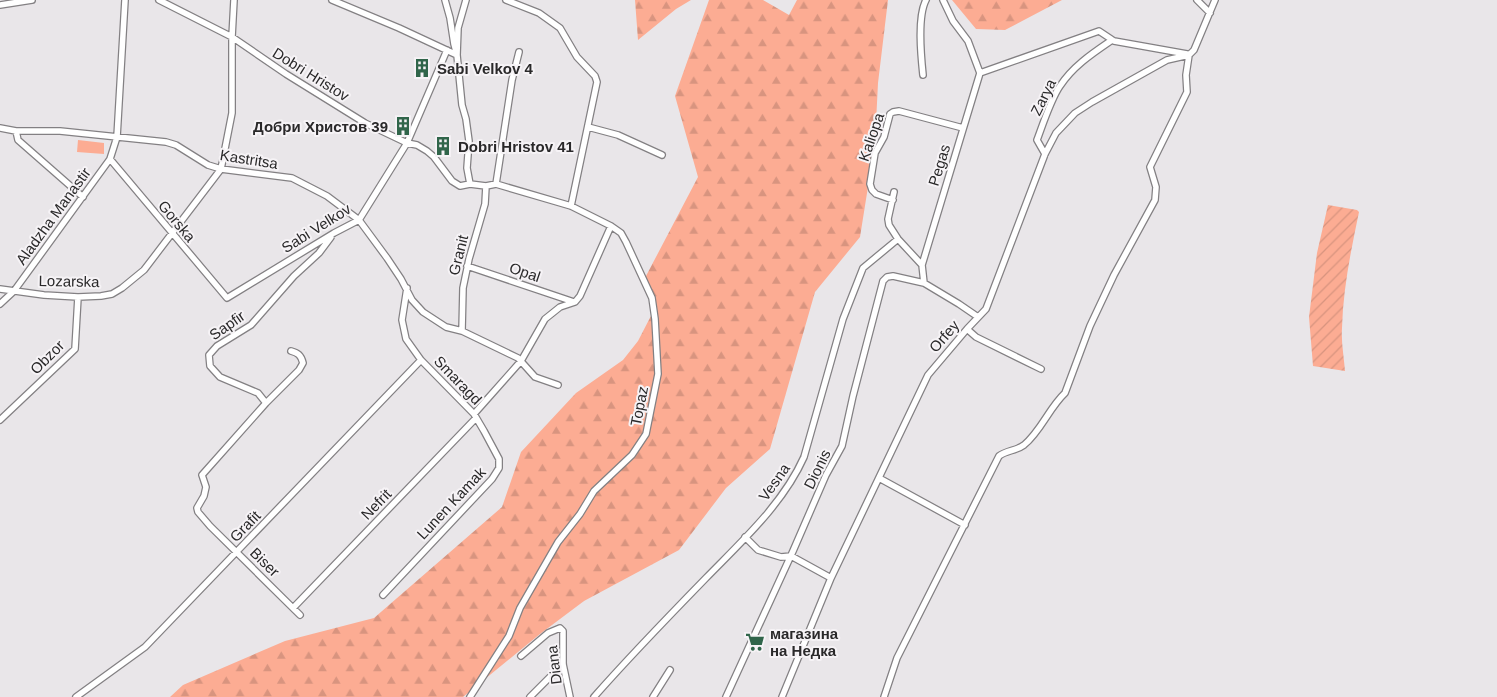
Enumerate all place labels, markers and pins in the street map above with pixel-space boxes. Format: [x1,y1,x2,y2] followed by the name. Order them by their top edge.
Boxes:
[411,57,433,79] building icon: Sabi Velkov 4
[437,60,534,77] place label: Sabi Velkov 4
[392,115,414,137] building icon: Добри Христов 39
[253,118,388,135] place label: Добри Христов 39
[432,135,454,157] building icon: Dobri Hristov 41
[458,138,574,155] place label: Dobri Hristov 41
[770,625,839,659] place label: магазина на Недка
[744,631,766,653] supermarket icon: магазина на Недка

